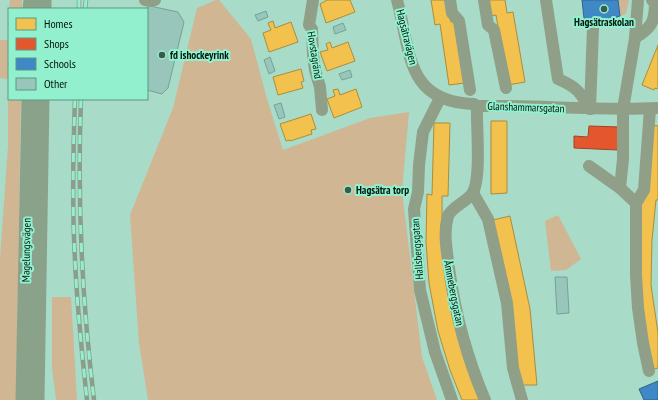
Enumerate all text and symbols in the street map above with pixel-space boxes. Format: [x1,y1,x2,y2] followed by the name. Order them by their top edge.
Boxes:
[599,4,609,14] marker: Hagsätraskolan
[8,8,148,100] legend
[393,8,421,66] street label: Hagsätravägen
[574,15,634,29] place label: Hagsätraskolan
[44,16,72,31] text: Homes
[304,30,326,80] street label: Hovstagränd
[44,36,69,51] text: Shops
[170,48,229,62] place label: fd ishockeyrink
[157,50,167,60] marker: fd ishockeyrink
[44,56,76,71] text: Schools
[44,76,68,91] text: Other
[487,99,565,115] street label: Glanshammarsgatan
[356,183,409,197] place label: Hagsätra torp
[343,185,353,195] marker: Hagsätra torp
[18,218,34,282] street label: Magelungsvägen
[408,218,426,280] street label: Hallsbergsgatan
[441,259,467,327] street label: Åmmebergsgatan

